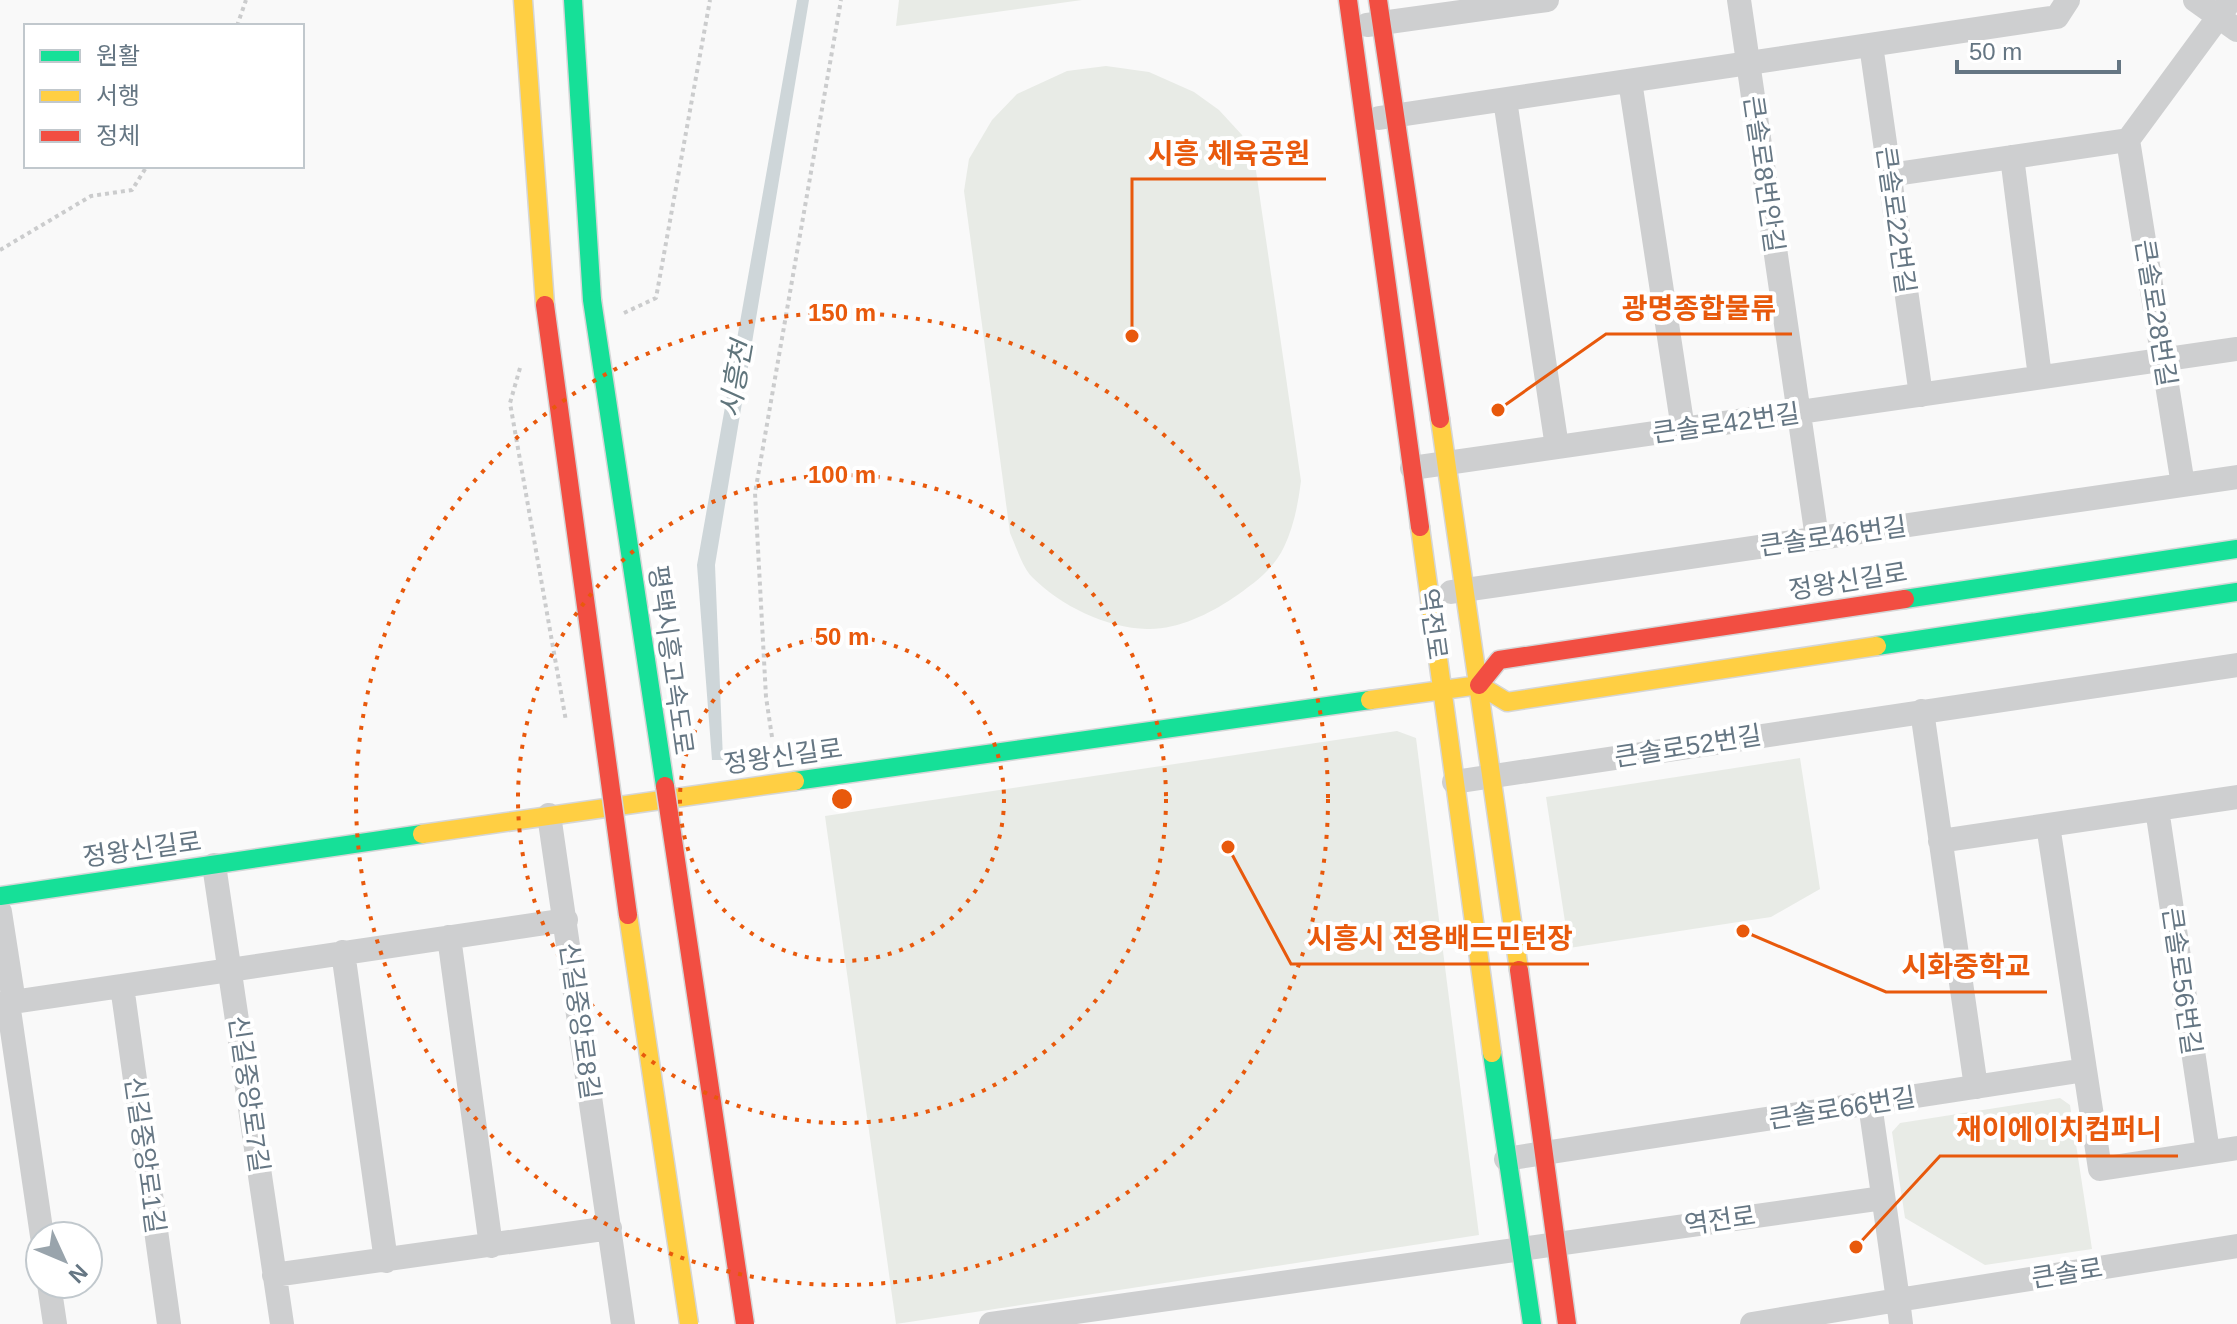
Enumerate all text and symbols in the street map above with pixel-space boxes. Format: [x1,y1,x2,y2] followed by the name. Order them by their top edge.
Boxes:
[24,24,304,168] legend
[1957,24,2119,74] scale bar
[1969,38,2022,65] text: 50 m
[96,42,140,69] text: 원활
[96,82,140,109] text: 서행
[1738,94,1790,254] street label: 큰솔로8번안길
[96,122,140,149] text: 정체
[1132,127,1326,179] callout: 시흥 체육공원
[1148,138,1310,169] text: 시흥 체육공원
[1871,144,1921,296] street label: 큰솔로22번길
[2130,237,2182,389] street label: 큰솔로28번길
[1606,282,1792,334] callout: 광명종합물류
[1622,293,1776,324] text: 광명종합물류
[808,299,876,326] text: 150 m
[714,335,759,420] water label: 시흥천
[1650,398,1802,448] street label: 큰솔로42번길
[808,461,876,488] text: 100 m
[1757,511,1909,561] street label: 큰솔로46번길
[1787,557,1909,605] street label: 정왕신길로
[643,563,699,757] street label: 평택시흥고속도로
[1413,586,1453,662] street label: 역전로
[815,623,869,650] text: 50 m
[1612,720,1764,772] street label: 큰솔로52번길
[722,733,844,779] street label: 정왕신길로
[828,785,856,813] centre of rings
[81,826,203,872] street label: 정왕신길로
[2157,905,2207,1057] street label: 큰솔로56번길
[1291,912,1589,964] callout: 시흥시 전용배드민턴장
[1307,923,1573,954] text: 시흥시 전용배드민턴장
[1886,940,2047,992] callout: 시화중학교
[554,941,606,1101] street label: 신길중앙로8길
[1902,951,2030,982] text: 시화중학교
[223,1014,275,1174] street label: 신길중앙로7길
[119,1075,171,1235] street label: 신길중앙로1길
[1766,1082,1918,1134] street label: 큰솔로66번길
[1940,1104,2178,1156] callout: 재이에이치컴퍼니
[1956,1114,2162,1145] text: 재이에이치컴퍼니
[1682,1200,1758,1240] street label: 역전로
[24,1220,104,1300] north arrow
[2029,1253,2105,1293] street label: 큰솔로
[64,1259,93,1288] text: N

